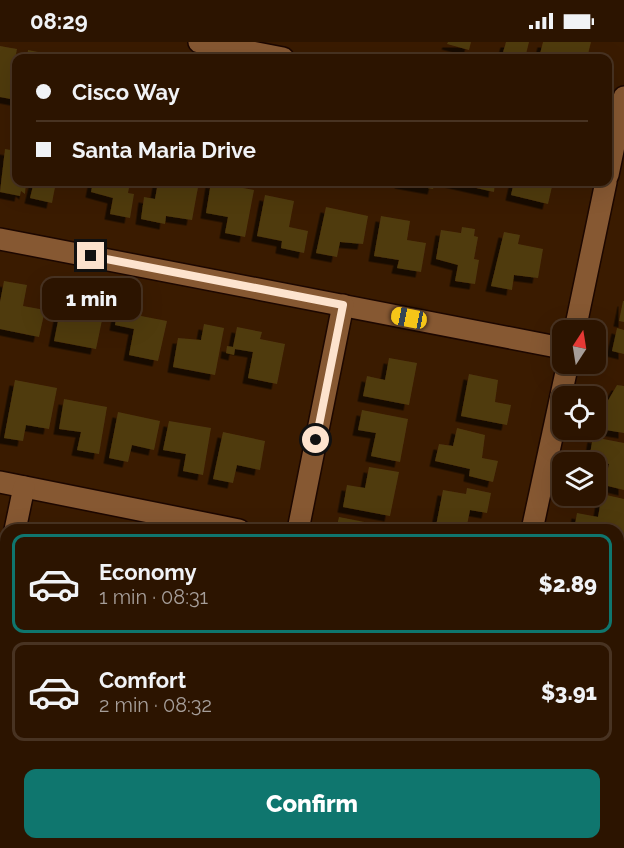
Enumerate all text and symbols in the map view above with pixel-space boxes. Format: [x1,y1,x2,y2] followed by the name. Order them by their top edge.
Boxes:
[30,8,88,34] text: 08:29
[72,79,180,105] text: Cisco Way
[72,137,256,163] text: Santa Maria Drive
[77,242,104,269] route end
[42,277,140,319] callout: 1 min
[66,287,117,311] text: 1 min
[390,306,428,330] car
[552,320,606,374] north arrow
[552,320,606,506] map controls
[552,386,606,440] button: locate
[302,426,329,453] route start
[552,452,606,506] button: layers
[27,557,81,611] icon: car
[99,559,197,585] text: Economy
[539,571,597,597] text: $2.89
[99,585,208,609] text: 1 min · 08:31
[27,665,81,719] icon: car
[99,667,186,693] text: Comfort
[541,679,597,705] text: $3.91
[99,693,212,717] text: 2 min · 08:32
[24,769,600,838] button: Confirm

